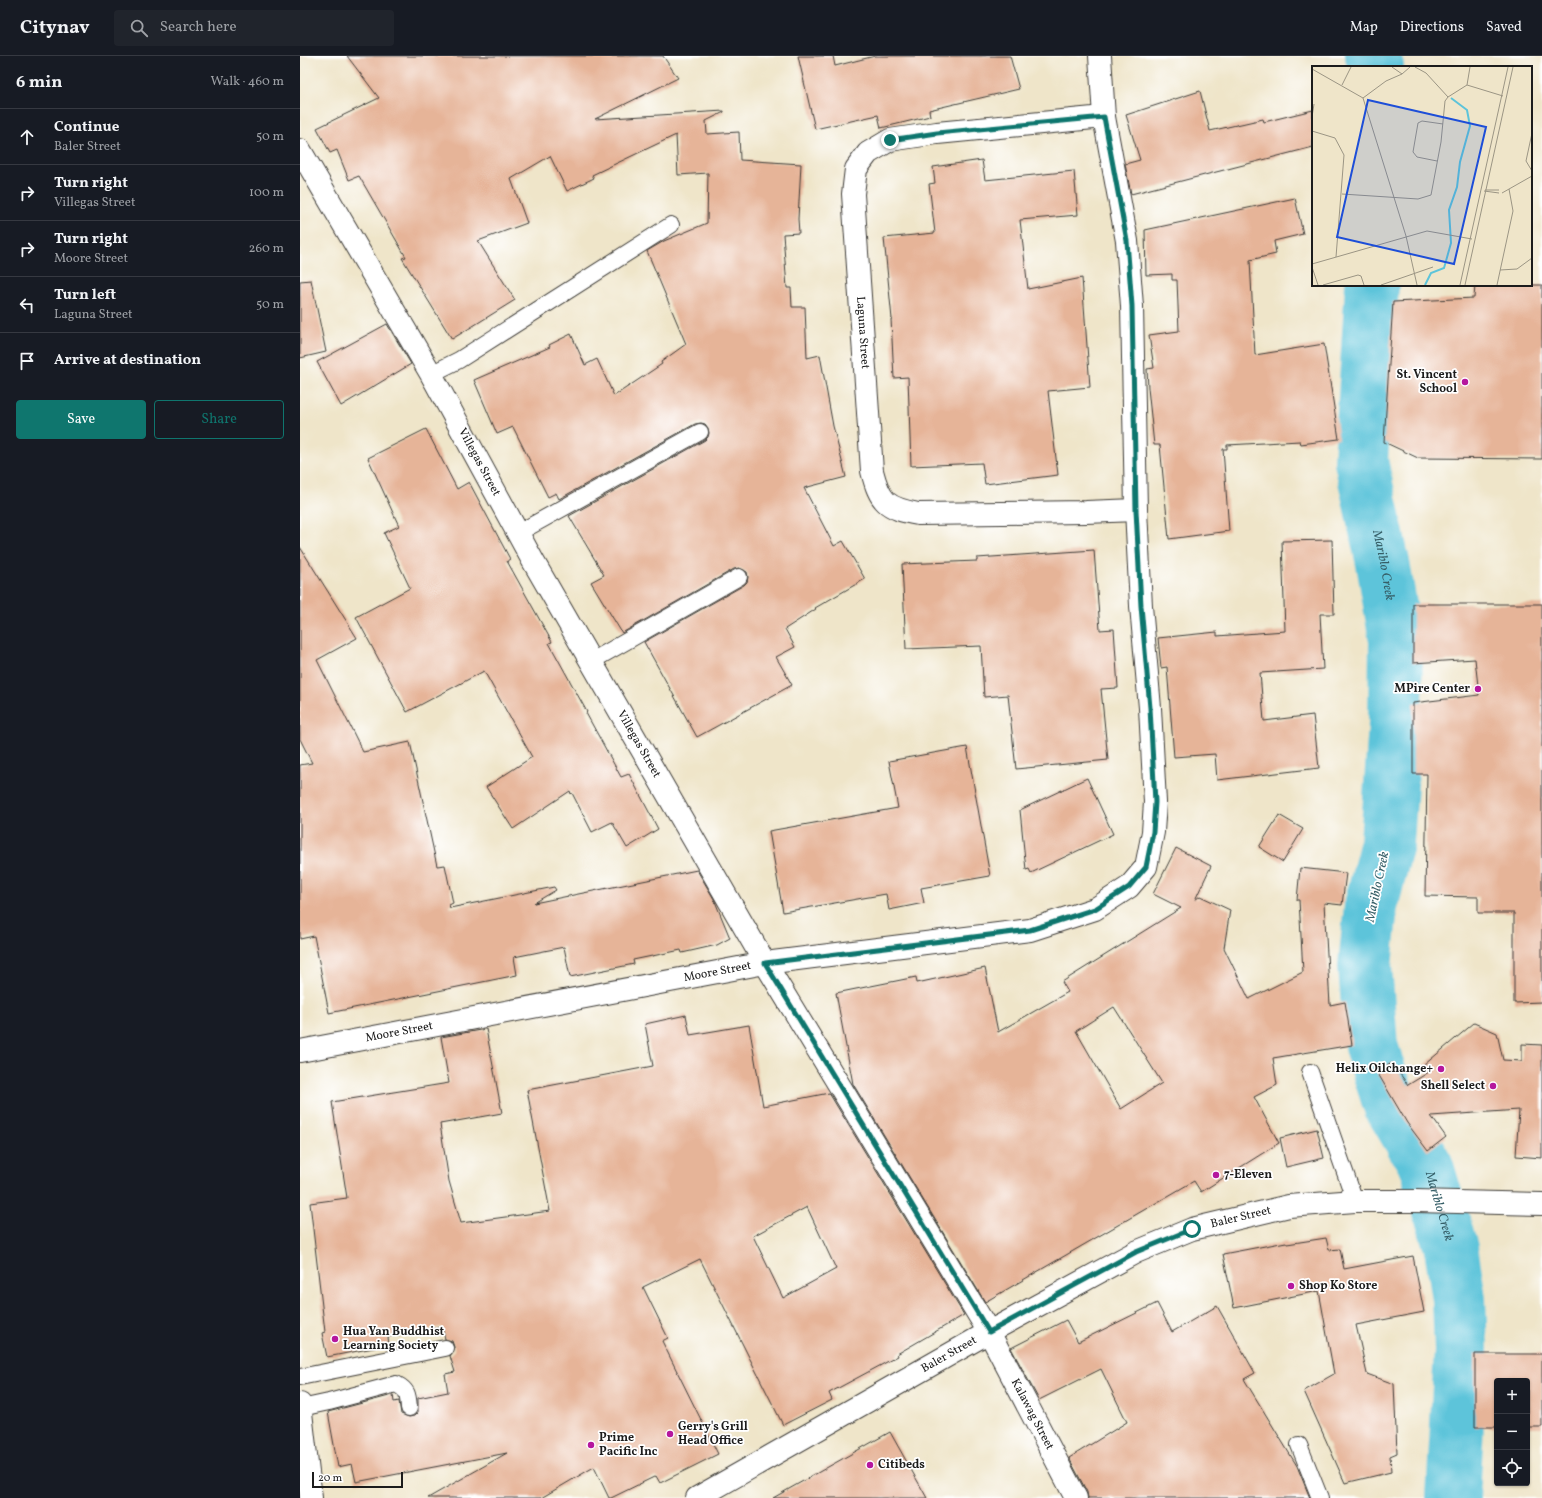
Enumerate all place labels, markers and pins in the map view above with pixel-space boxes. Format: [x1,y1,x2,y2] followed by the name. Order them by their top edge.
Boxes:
[1397,367,1457,397] place label: St. Vincent School
[1460,377,1470,387] marker: St. Vincent School
[1394,681,1470,697] place label: MPire Center
[1473,684,1483,694] marker: MPire Center
[1336,1061,1433,1077] place label: Helix Oilchange+
[1436,1064,1446,1074] marker: Helix Oilchange+
[1421,1078,1485,1094] place label: Shell Select
[1488,1081,1498,1091] marker: Shell Select
[1224,1167,1272,1183] place label: 7-Eleven
[1211,1170,1221,1180] marker: 7-Eleven
[1299,1278,1377,1294] place label: Shop Ko Store
[1286,1281,1296,1291] marker: Shop Ko Store
[343,1324,445,1354] place label: Hua Yan Buddhist Learning Society
[330,1334,340,1344] marker: Hua Yan Buddhist Learning Society
[678,1419,748,1449] place label: Gerry's Grill Head Office
[665,1429,675,1439] marker: Gerry's Grill Head Office
[599,1430,658,1460] place label: Prime Pacific Inc
[586,1440,596,1450] marker: Prime Pacific Inc
[878,1457,925,1473] place label: Citibeds
[865,1460,875,1470] marker: Citibeds

